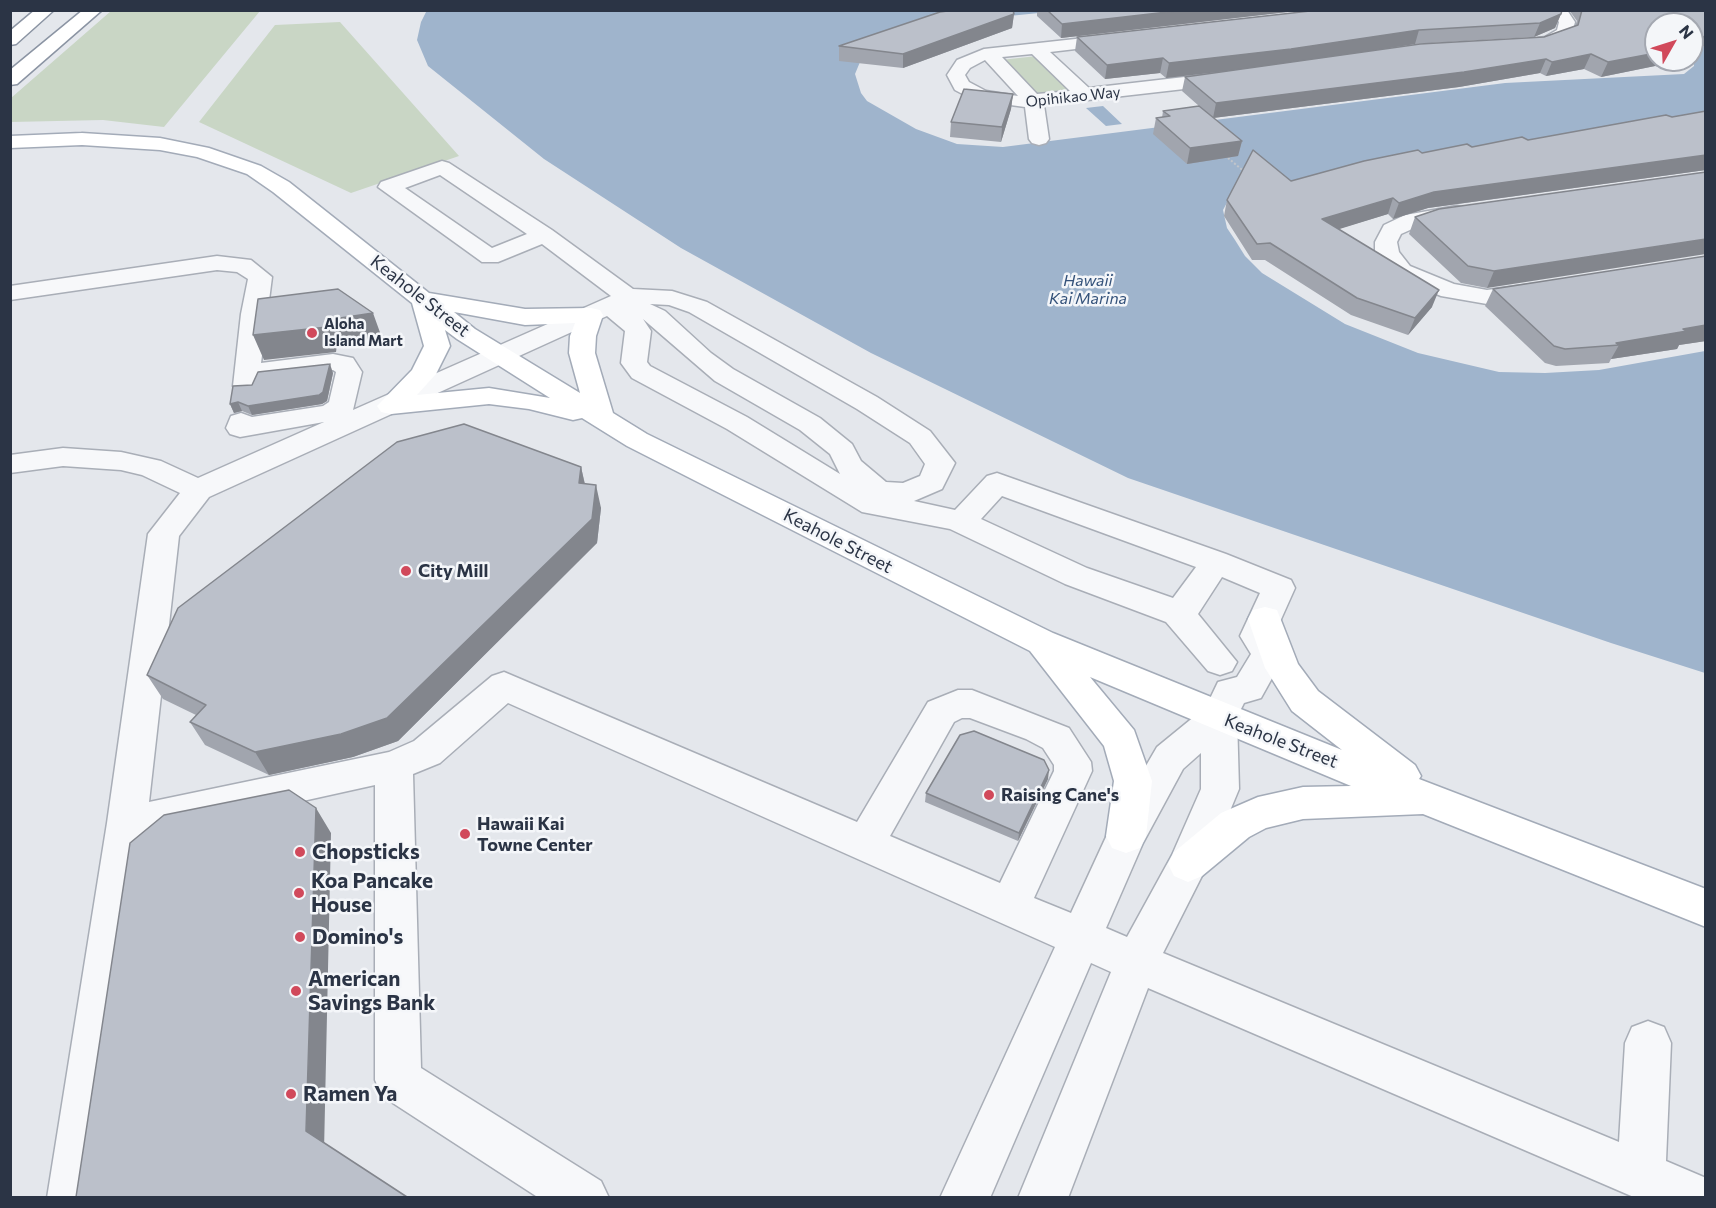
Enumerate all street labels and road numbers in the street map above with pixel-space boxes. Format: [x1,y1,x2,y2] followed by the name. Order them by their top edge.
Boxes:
[1025,83,1121,111] street label: Opihikao Way
[366,251,474,341] street label: Keahole Street
[780,504,896,578] street label: Keahole Street
[1221,709,1341,773] street label: Keahole Street

